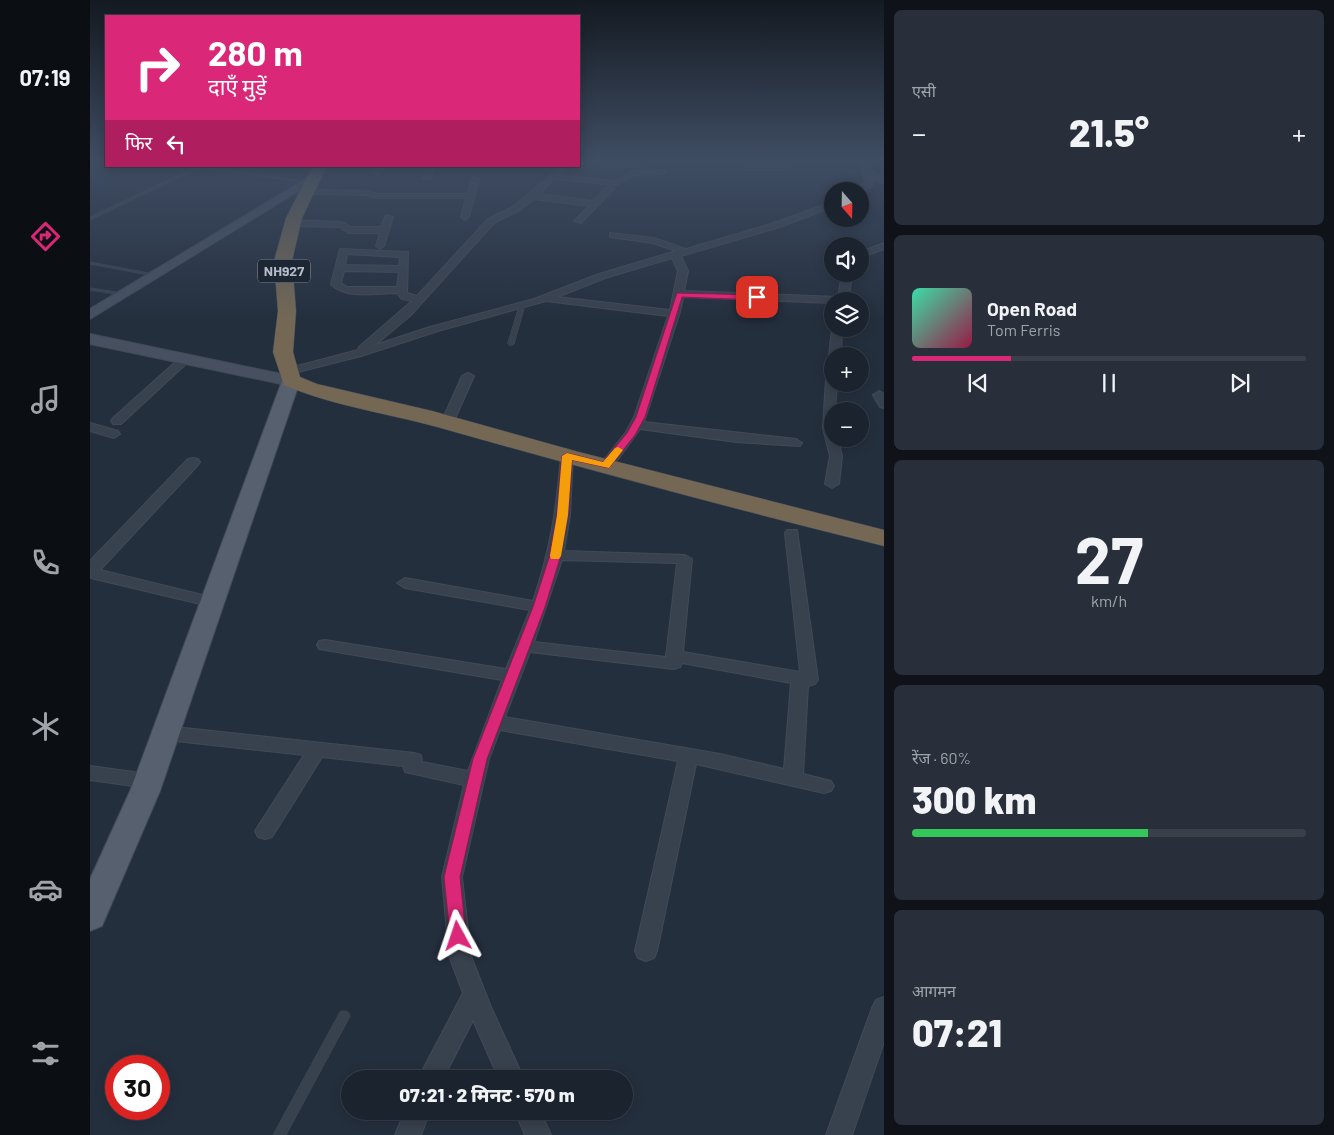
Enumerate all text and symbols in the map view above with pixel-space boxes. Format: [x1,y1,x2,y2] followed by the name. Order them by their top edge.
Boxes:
[208,31,303,73] text: 280 m
[125,35,190,100] icon: right
[20,64,70,90] text: 07:19
[208,73,267,99] text: दाएँ मुड़ें
[912,81,936,100] text: एसी
[1069,109,1149,155] text: 21.5°
[912,116,926,150] text: −
[1292,116,1306,150] text: +
[162,130,190,158] icon: left
[125,131,152,154] text: फिर
[824,182,869,228] north arrow
[824,182,869,447] map controls
[28,219,63,254] icon: directions
[824,237,869,282] button: sound
[258,260,310,282] road number: NH927
[736,276,778,318] pin
[743,283,771,311] icon: arrive
[824,292,869,337] button: layers
[987,297,1077,320] text: Open Road
[987,320,1061,339] text: Tom Ferris
[824,347,869,392] button: +
[964,369,992,397] icon: previous
[1095,369,1123,397] icon: pause
[1226,369,1254,397] icon: next
[28,382,63,417] icon: music
[824,402,869,447] button: −
[1075,519,1143,597] text: 27
[28,545,63,580] icon: phone
[1091,591,1127,610] text: km/h
[28,709,63,744] icon: climate
[912,748,971,767] text: रेंज · 60%
[912,776,1036,822] text: 300 km
[28,872,63,907] icon: car
[431,909,483,961] position arrow
[912,981,956,1000] text: आगमन
[912,1009,1002,1055] text: 07:21
[28,1036,63,1071] icon: filters
[105,1055,170,1120] speed limit sign: 30
[399,1083,575,1106] text: 07:21 · 2 मिनट · 570 m

